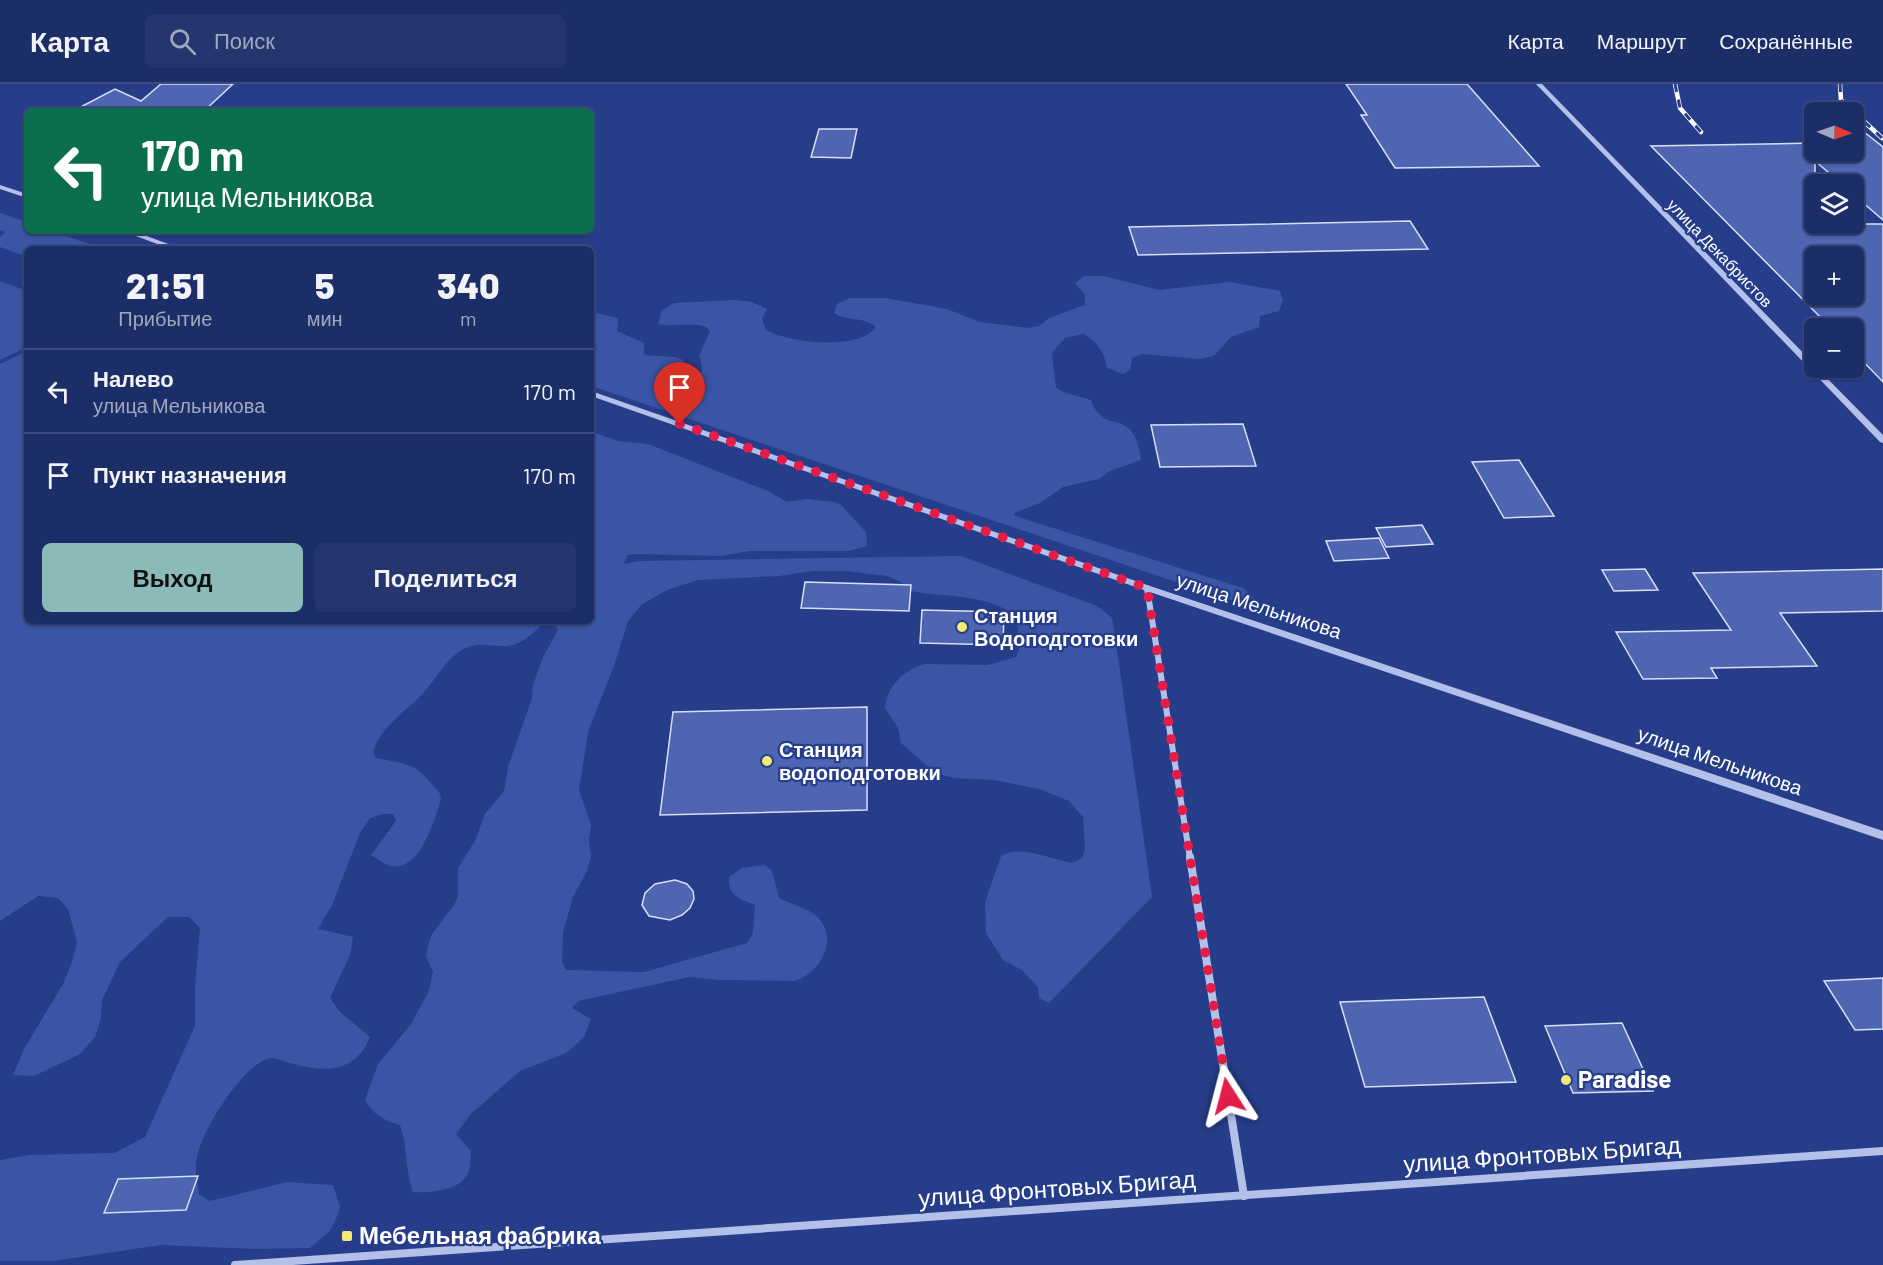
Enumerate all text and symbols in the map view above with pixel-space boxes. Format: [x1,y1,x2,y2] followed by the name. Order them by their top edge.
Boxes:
[145,14,565,68] search box
[30,24,109,58] text: Карта
[166,25,199,58] icon: search
[214,27,275,53] text: Поиск
[1508,28,1564,53] text: Карта
[1597,28,1686,53] text: Маршрут
[1719,28,1853,53] text: Сохранённые
[1804,102,1864,162] north arrow
[1804,102,1864,378] map controls
[141,129,244,179] text: 170 m
[42,132,120,210] icon: left
[1804,174,1864,234] button: layers
[141,180,374,212] text: улица Мельникова
[1664,195,1777,311] street label: улица Декабристов
[1804,246,1864,306] button: +
[126,263,205,306] text: 21:51
[315,263,334,306] text: 5
[437,263,500,306] text: 340
[118,306,212,330] text: Прибытие
[307,306,343,330] text: мин
[460,306,477,330] text: m
[1804,318,1864,378] button: −
[654,362,705,424] pin
[93,365,174,391] text: Налево
[663,371,696,404] icon: arrive
[42,375,75,408] icon: left
[523,378,576,404] text: 170 m
[93,393,265,417] text: улица Мельникова
[42,459,75,492] icon: arrive
[93,461,287,487] text: Пункт назначения
[523,462,576,488] text: 170 m
[42,543,303,612] button: Выход
[315,543,576,612] button: Поделиться
[1174,567,1346,643] street label: улица Мельникова
[974,603,1138,650] place label: Станция Водоподготовки
[955,620,969,634] marker: Станция Водоподготовки
[1635,721,1806,800] street label: улица Мельникова
[779,737,941,784] place label: Станция водоподготовки
[760,754,774,768] marker: Станция водоподготовки
[1196,1064,1260,1128] position arrow
[1578,1064,1671,1093] place label: Paradise
[1559,1073,1573,1087] marker: Paradise
[1402,1129,1682,1178] street label: улица Фронтовых Бригад
[917,1163,1197,1212] street label: улица Фронтовых Бригад
[359,1220,601,1249] place label: Мебельная фабрика
[340,1229,354,1243] marker: Мебельная фабрика

